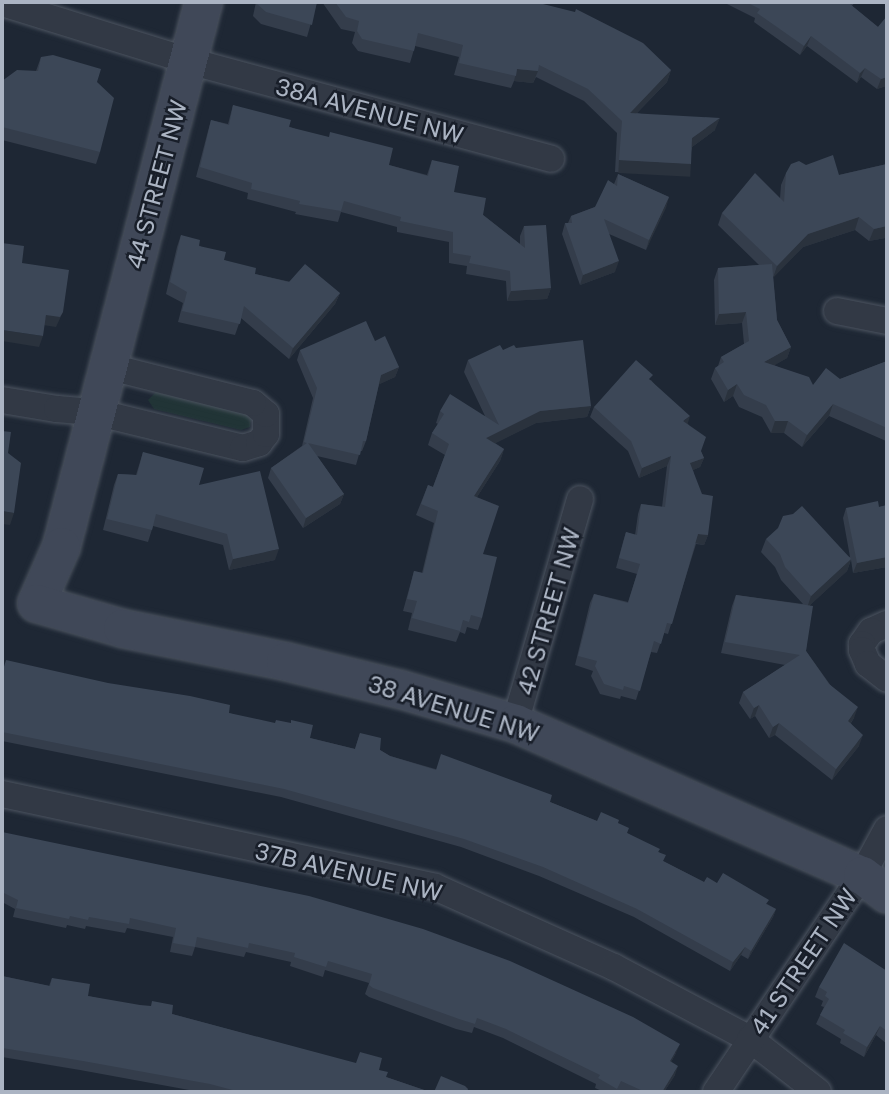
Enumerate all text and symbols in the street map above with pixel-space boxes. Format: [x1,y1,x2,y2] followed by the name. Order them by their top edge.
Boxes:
[273,71,467,149] street label: 38A AVENUE NW
[120,97,192,271] street label: 44 STREET NW
[510,524,586,698] street label: 42 STREET NW
[365,668,543,748] street label: 38 AVENUE NW
[253,835,445,907] street label: 37B AVENUE NW
[743,882,863,1040] street label: 41 STREET NW

